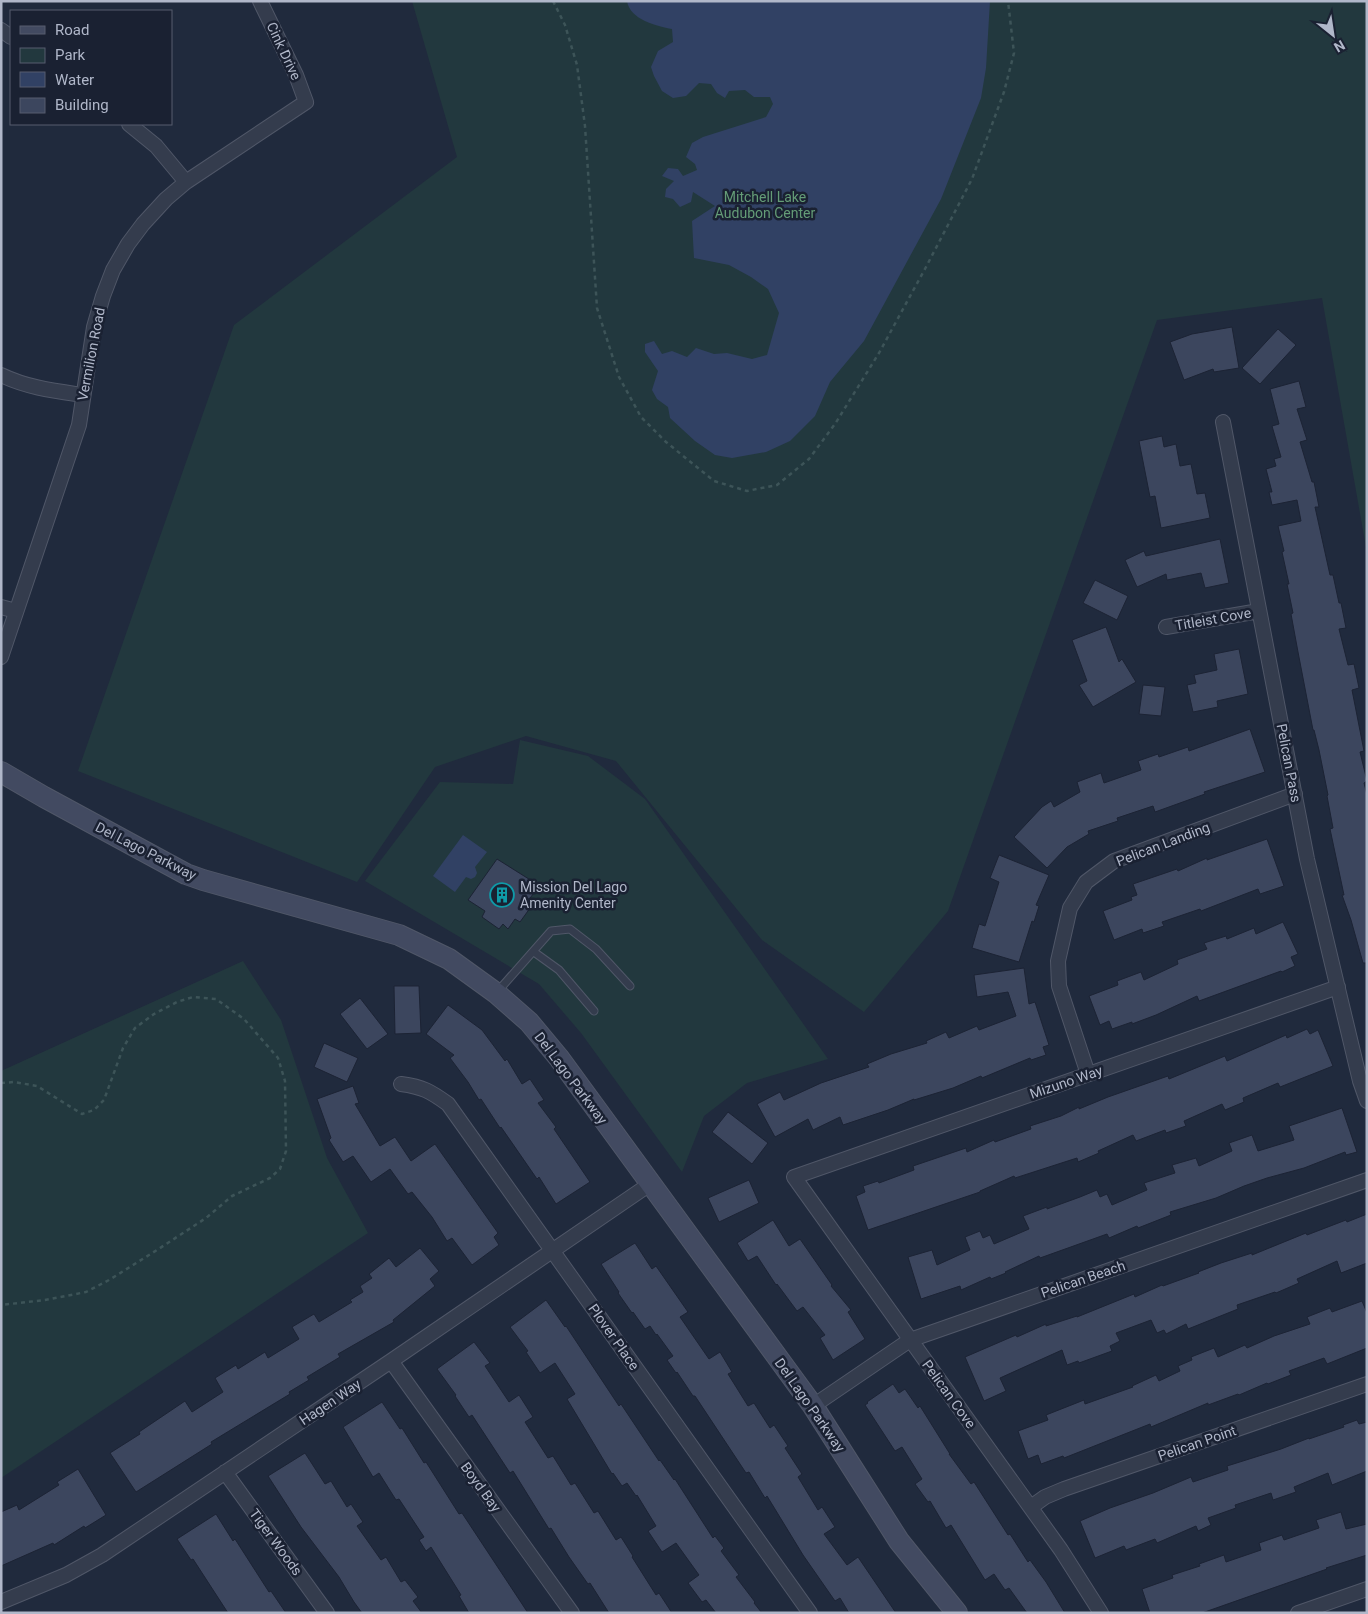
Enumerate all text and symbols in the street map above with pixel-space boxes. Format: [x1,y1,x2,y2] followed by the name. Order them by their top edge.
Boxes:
[10,10,172,125] legend
[1308,10,1358,60] north arrow
[264,19,304,83] street label: Cink Drive
[55,21,89,39] text: Road
[1331,37,1348,56] text: N
[55,46,86,64] text: Park
[55,71,94,89] text: Water
[55,96,109,114] text: Building
[715,189,815,221] park label: Mitchell Lake Audubon Center
[74,306,108,402] street label: Vermilion Road
[1174,604,1252,634] street label: Titleist Cove
[1274,722,1304,804] street label: Pelican Pass
[93,819,199,883] street label: Del Lago Parkway
[1114,819,1212,869] street label: Pelican Landing
[520,879,627,911] place label: Mission Del Lago Amenity Center
[489,882,515,908] building icon: Mission Del Lago Amenity Center
[531,1029,611,1127] street label: Del Lago Parkway
[1028,1062,1105,1102] street label: Mizuno Way
[1039,1257,1127,1301] street label: Pelican Beach
[585,1301,643,1373] street label: Plover Place
[772,1355,849,1455] street label: Del Lago Parkway
[919,1357,979,1431] street label: Pelican Cove
[296,1375,364,1428] street label: Hagen Way
[1156,1422,1239,1464] street label: Pelican Point
[458,1459,505,1515] street label: Boyd Bay
[246,1506,306,1578] street label: Tiger Woods

